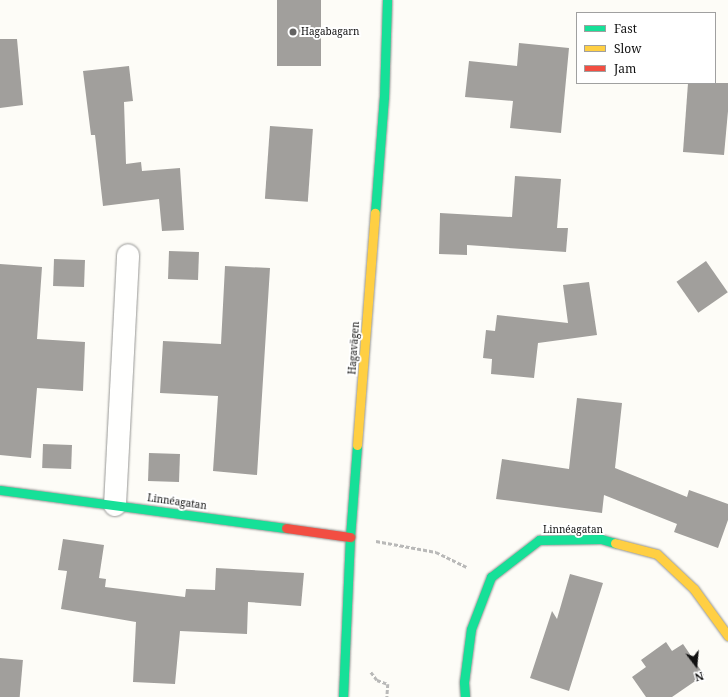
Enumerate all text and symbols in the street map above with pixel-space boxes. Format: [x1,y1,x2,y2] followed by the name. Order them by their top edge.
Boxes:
[576,12,716,84] legend
[614,20,637,37] text: Fast
[301,26,360,38] place label: Hagabagarn
[288,27,298,37] marker: Hagabagarn
[614,40,642,57] text: Slow
[614,60,636,77] text: Jam
[346,321,362,375] street label: Hagavägen
[146,492,208,512] street label: Linnéagatan
[543,524,603,536] street label: Linnéagatan
[676,645,716,685] north arrow
[693,669,706,685] text: N

